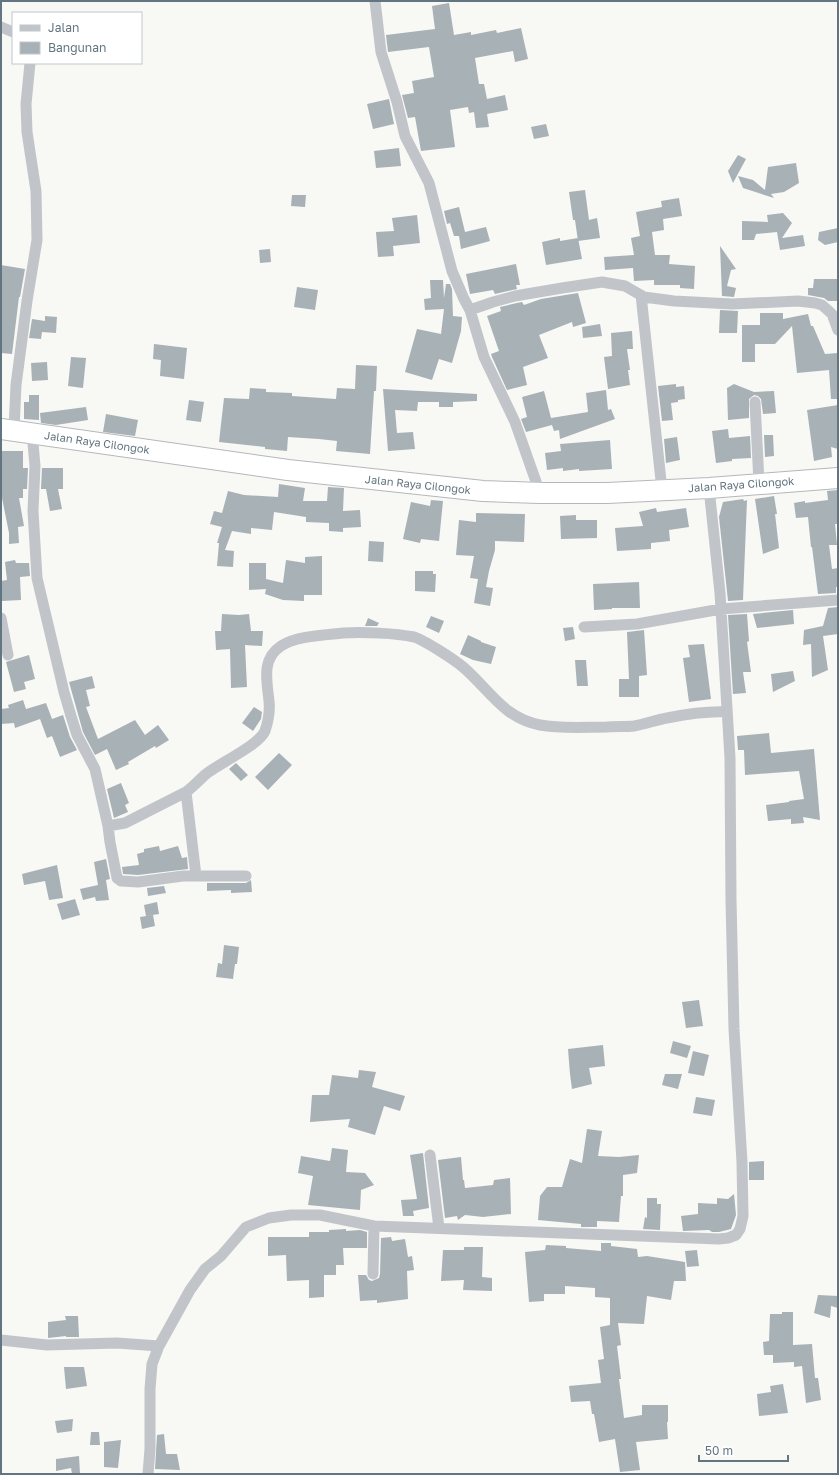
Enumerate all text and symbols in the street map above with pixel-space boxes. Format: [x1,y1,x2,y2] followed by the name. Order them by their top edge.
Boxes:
[12,12,142,64] legend
[48,20,79,35] text: Jalan
[48,40,106,55] text: Bangunan
[43,428,151,456] street label: Jalan Raya Cilongok
[364,472,472,496] street label: Jalan Raya Cilongok
[687,474,795,494] street label: Jalan Raya Cilongok
[699,1437,788,1463] scale bar
[705,1443,733,1458] text: 50 m

